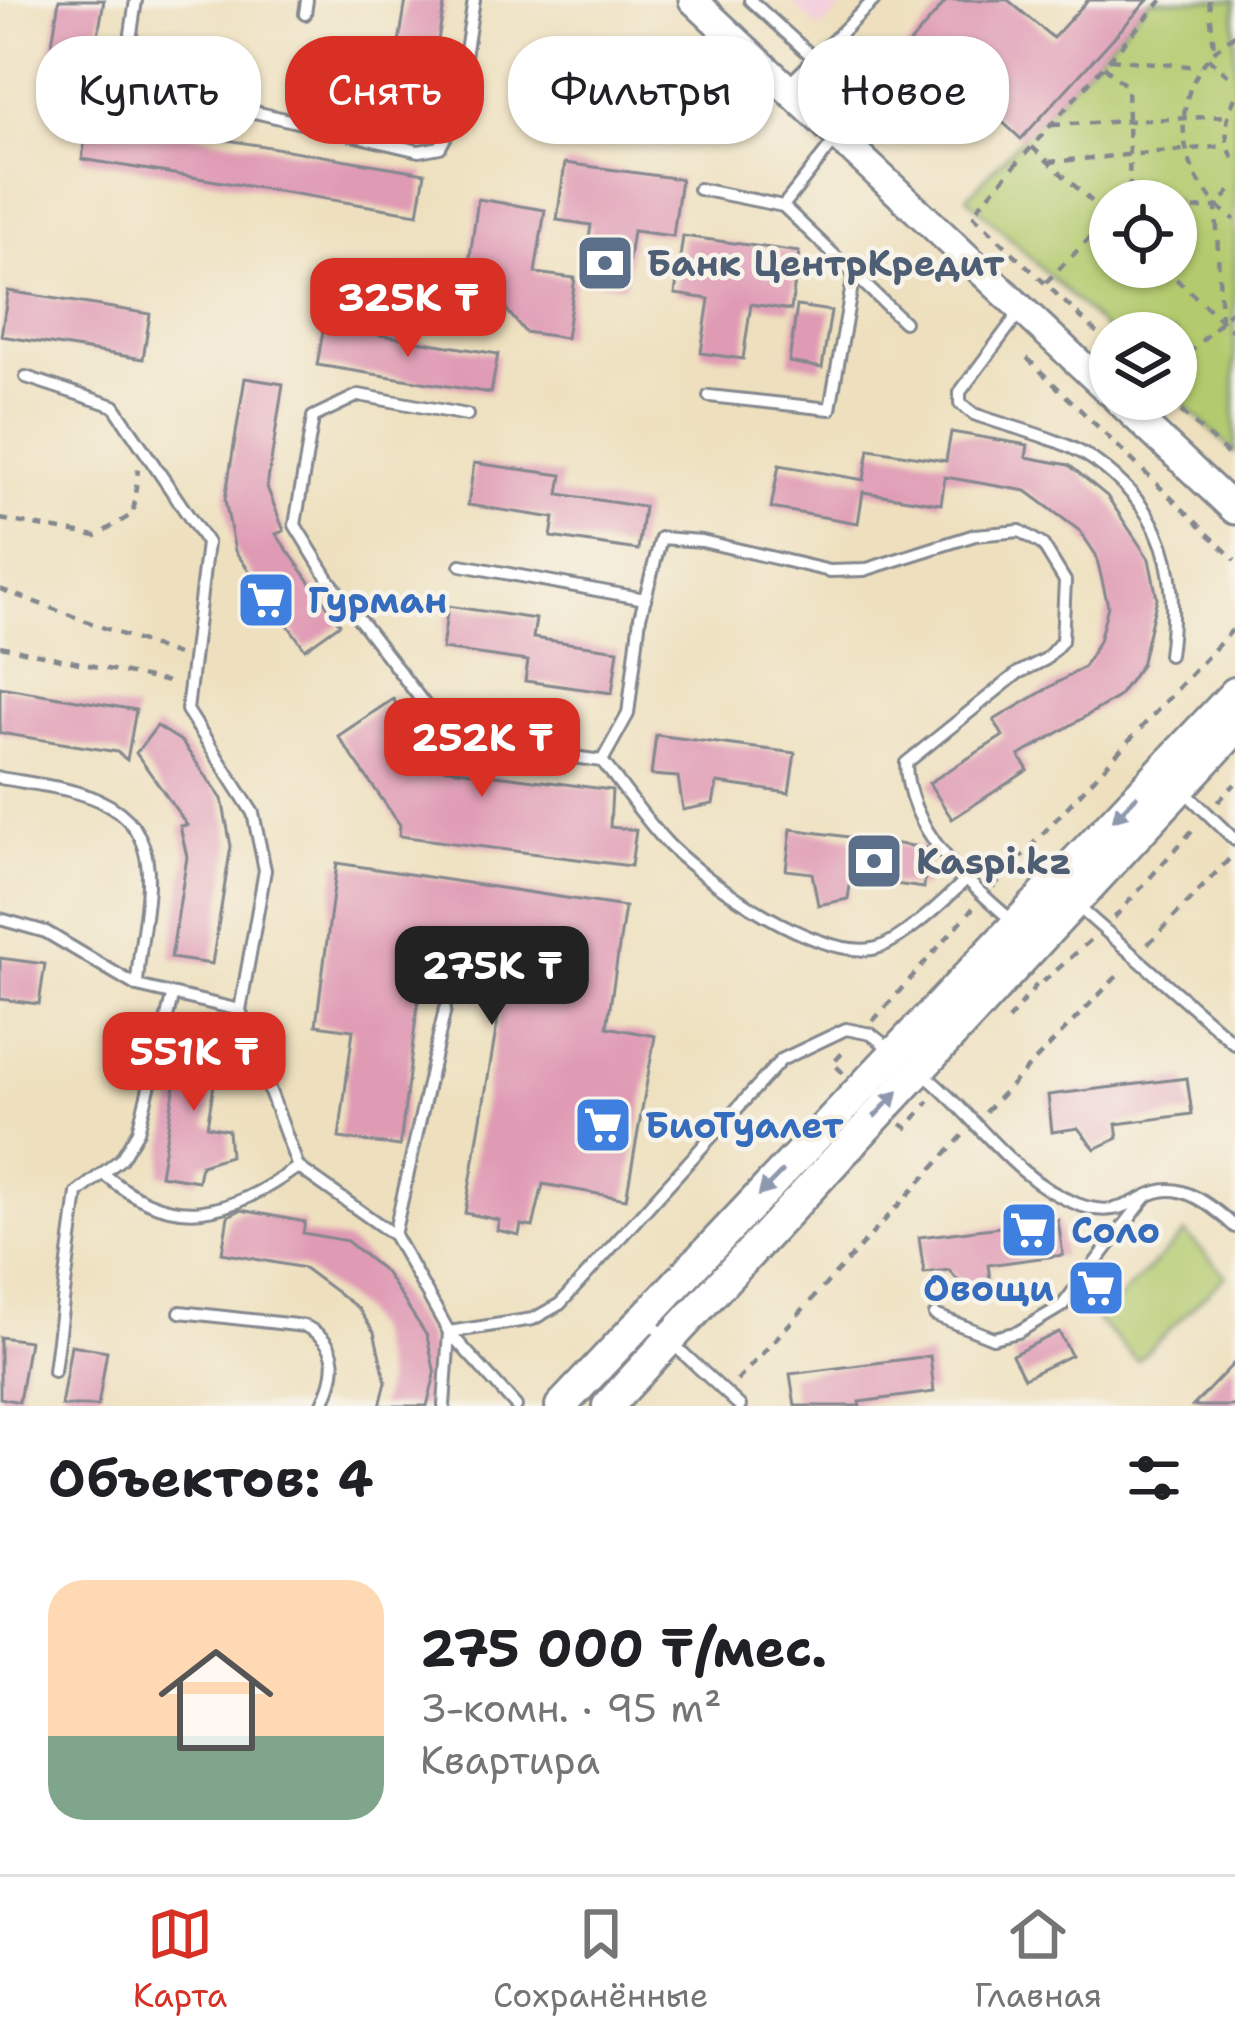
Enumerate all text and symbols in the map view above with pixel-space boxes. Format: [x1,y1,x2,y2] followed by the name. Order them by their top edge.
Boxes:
[36,36,261,144] chip: Купить
[285,36,484,144] chip: Снять
[508,36,774,144] chip: Фильтры
[798,36,1009,144] chip: Новое
[1089,180,1197,420] map controls
[1089,180,1197,288] button: locate
[574,232,636,294] bank icon: Банк ЦентрКредит
[647,239,1005,288] place label: Банк ЦентрКредит
[310,258,506,360] pin: 325K ₸
[337,271,479,323] text: 325K ₸
[1089,312,1197,420] button: layers
[235,569,297,631] supermarket icon: Гурман
[308,576,447,625] place label: Гурман
[384,698,580,800] pin: 252K ₸
[411,711,553,763] text: 252K ₸
[1112,793,1140,822] one-way arrow
[843,830,905,892] bank icon: Kaspi.kz
[916,837,1072,886] place label: Kaspi.kz
[394,926,590,1028] pin: 275K ₸
[422,939,562,991] text: 275K ₸
[96,1012,292,1114] pin: 551K ₸
[130,1025,258,1077] text: 551K ₸
[872,1090,900,1119] one-way arrow
[572,1094,634,1156] supermarket icon: БиоТуалет
[645,1101,844,1150] place label: БиоТуалет
[758,1168,786,1197] one-way arrow
[998,1199,1060,1261] supermarket icon: Соло
[1071,1206,1160,1255] place label: Соло
[1065,1257,1127,1319] supermarket icon: Овощи
[923,1264,1054,1313] place label: Овощи
[48,1444,374,1512] text: Объектов: 4
[1121,1445,1187,1511] icon: filters
[420,1614,827,1682] text: 275 000 ₸/мес.
[144,1628,288,1772] icon: home
[420,1682,722,1734] text: 3-комн. · 95 m²
[420,1734,600,1786] text: Квартира
[133,1901,227,2018] tab: Карта
[493,1901,709,2018] tab: Сохранённые
[974,1901,1102,2018] tab: Главная

